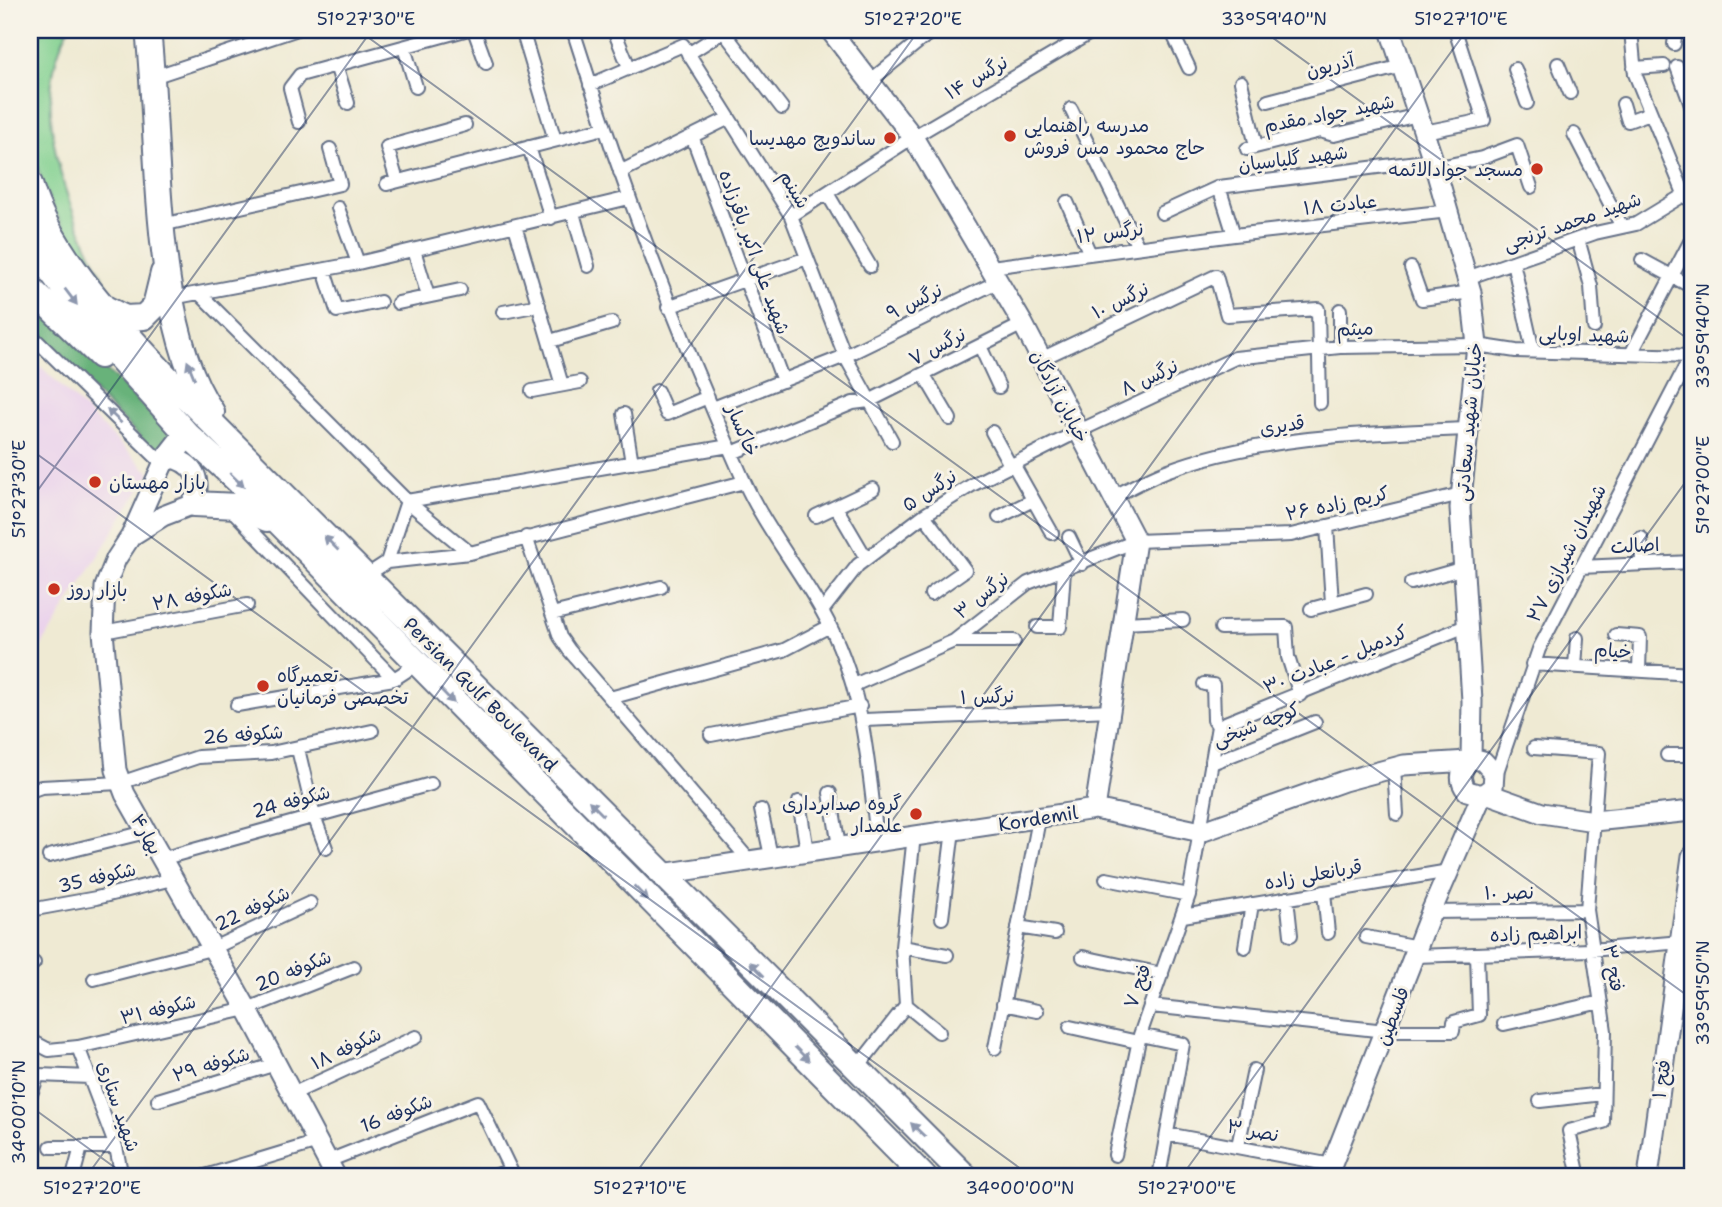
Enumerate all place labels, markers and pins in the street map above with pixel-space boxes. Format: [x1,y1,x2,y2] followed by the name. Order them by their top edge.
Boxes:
[1024,113,1205,160] place label: مدرسه راهنمایی حاج محمود مس فروش
[749,126,876,151] place label: ساندویچ مهدیسا
[1002,128,1018,144] marker: مدرسه راهنمایی حاج محمود مس فروش
[882,130,898,146] marker: ساندویچ مهدیسا
[1388,157,1523,182] place label: مسجد جوادالائمه
[1529,161,1545,177] marker: مسجد جوادالائمه
[109,470,206,495] place label: بازار مهستان
[87,474,103,490] marker: بازار مهستان
[66,577,128,602] place label: بازار روز
[46,581,62,597] marker: بازار روز
[277,663,409,710] place label: تعمیرگاه تخصصی فرمانیان
[255,678,271,694] marker: تعمیرگاه تخصصی فرمانیان
[782,791,902,838] place label: گروه صدابرداری علمدار
[908,806,924,822] marker: گروه صدابرداری علمدار

